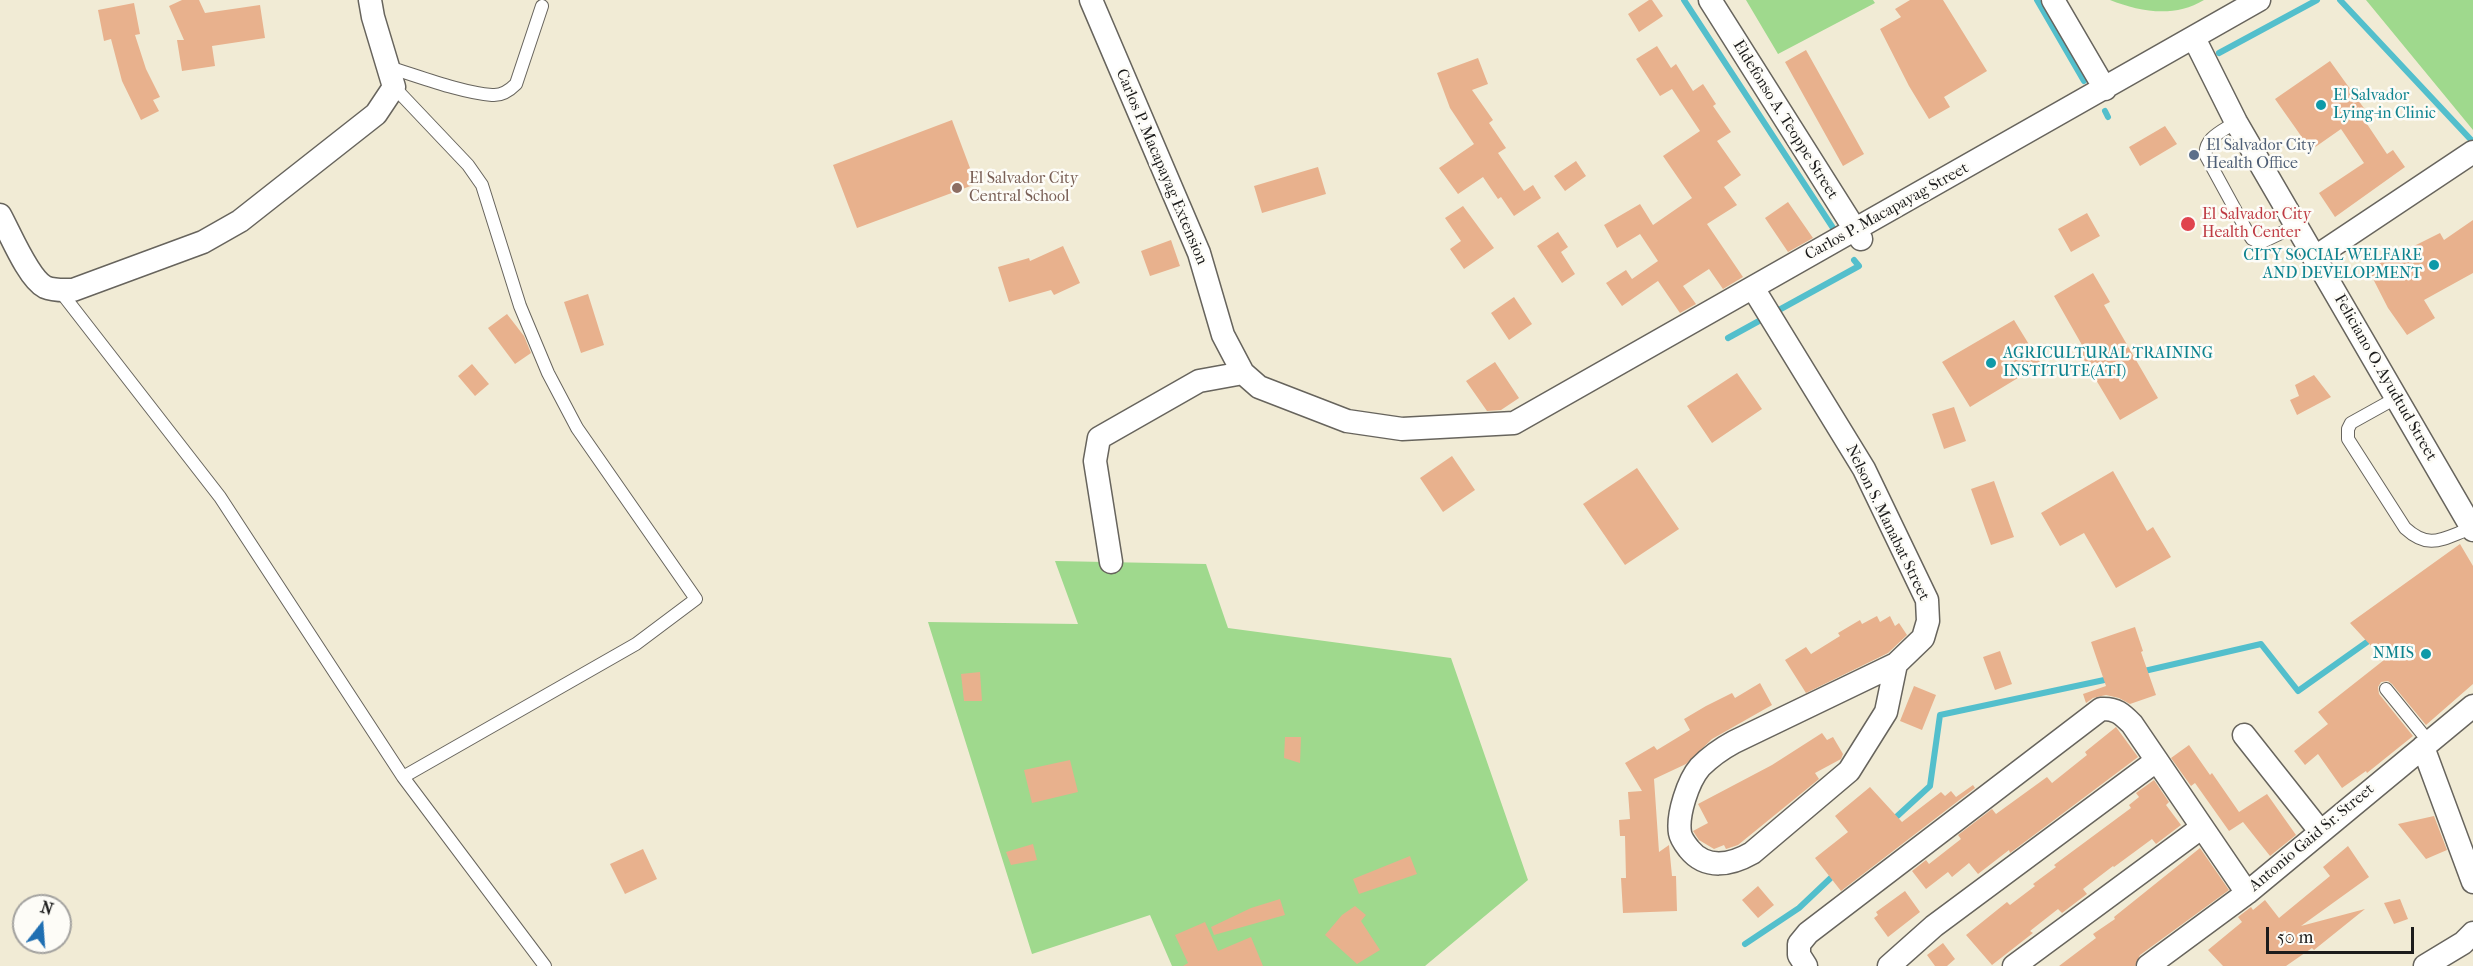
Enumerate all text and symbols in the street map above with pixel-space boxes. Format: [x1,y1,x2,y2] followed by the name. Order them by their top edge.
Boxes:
[1728,37,1842,203] street label: Eldefonso A. Teoppe Street
[1111,66,1211,268] street label: Carlos P. Macapayag Extension
[2333,86,2436,124] place label: El Salvador Lying-in Clinic
[2314,98,2328,112] marker: El Salvador Lying-in Clinic
[2206,136,2315,174] place label: El Salvador City Health Office
[2187,148,2201,162] marker: El Salvador City Health Office
[1802,159,1972,265] street label: Carlos P. Macapayag Street
[969,169,1078,207] place label: El Salvador City Central School
[950,181,964,195] marker: El Salvador City Central School
[2202,205,2311,243] place label: El Salvador City Health Center
[2179,215,2197,233] marker: El Salvador City Health Center
[2243,246,2422,284] place label: CITY SOCIAL WELFARE AND DEVELOPMENT
[2427,258,2441,272] marker: CITY SOCIAL WELFARE AND DEVELOPMENT
[2329,291,2441,465] street label: Feliciano O. Ayudtud Street
[2003,344,2213,382] place label: AGRICULTURAL TRAINING INSTITUTE(ATI)
[1984,356,1998,370] marker: AGRICULTURAL TRAINING INSTITUTE(ATI)
[1841,442,1933,604] street label: Nelson S. Manabat Street
[2373,644,2414,664] place label: NMIS
[2419,647,2433,661] marker: NMIS
[2245,780,2379,896] street label: Antonio Gaid Sr. Street
[12,894,72,954] north arrow
[38,897,55,919] text: N
[2269,915,2418,953] scale bar
[2277,927,2313,948] text: 50 m

